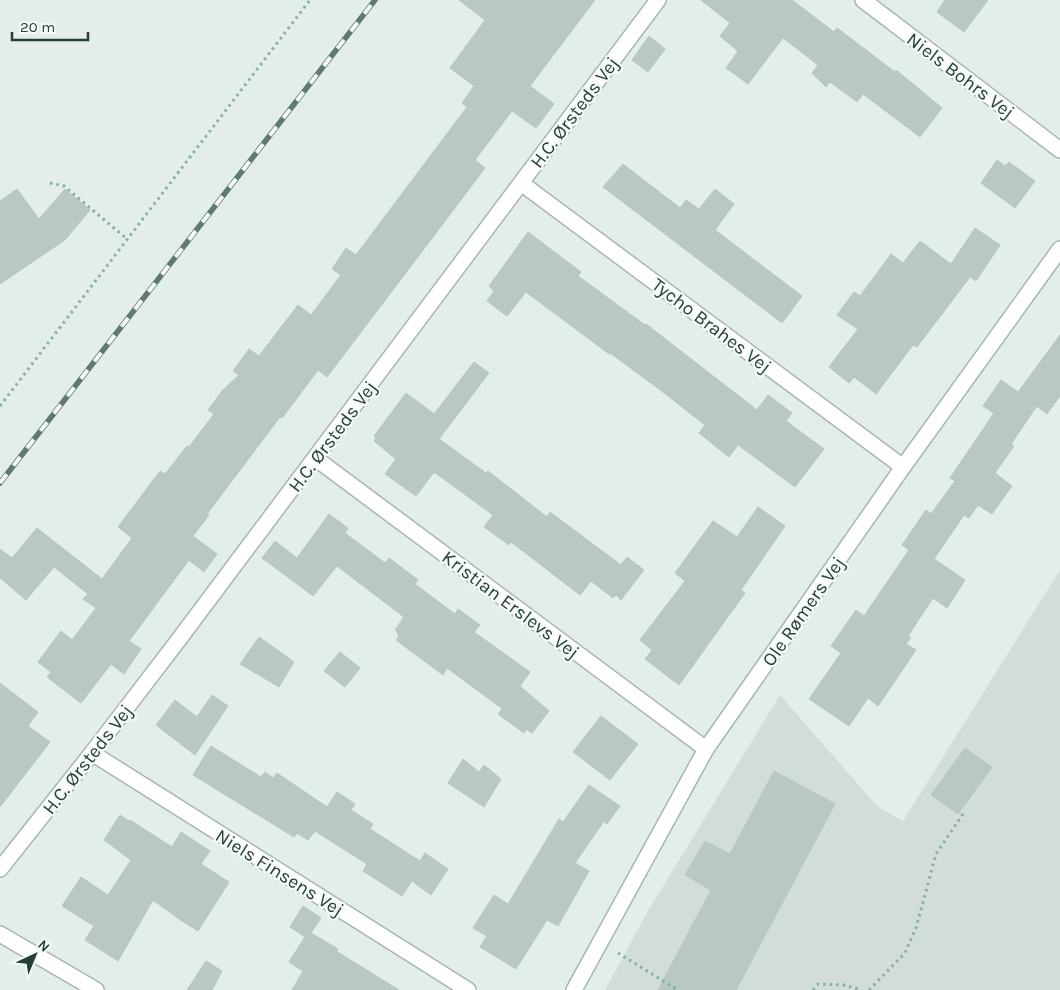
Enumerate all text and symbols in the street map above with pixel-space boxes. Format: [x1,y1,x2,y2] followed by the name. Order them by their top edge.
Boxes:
[12,10,89,42] scale bar
[20,18,55,36] text: 20 m
[902,28,1019,123] street label: Niels Bohrs Vej
[526,53,624,172] street label: H.C. Ørsteds Vej
[647,274,775,378] street label: Tycho Brahes Vej
[284,377,382,496] street label: H.C. Ørsteds Vej
[438,546,583,663] street label: Kristian Erslevs Vej
[758,553,850,671] street label: Ole Rømers Vej
[38,700,137,819] street label: H.C. Ørsteds Vej
[211,825,348,921] street label: Niels Finsens Vej
[10,930,60,980] north arrow
[34,936,53,956] text: N

